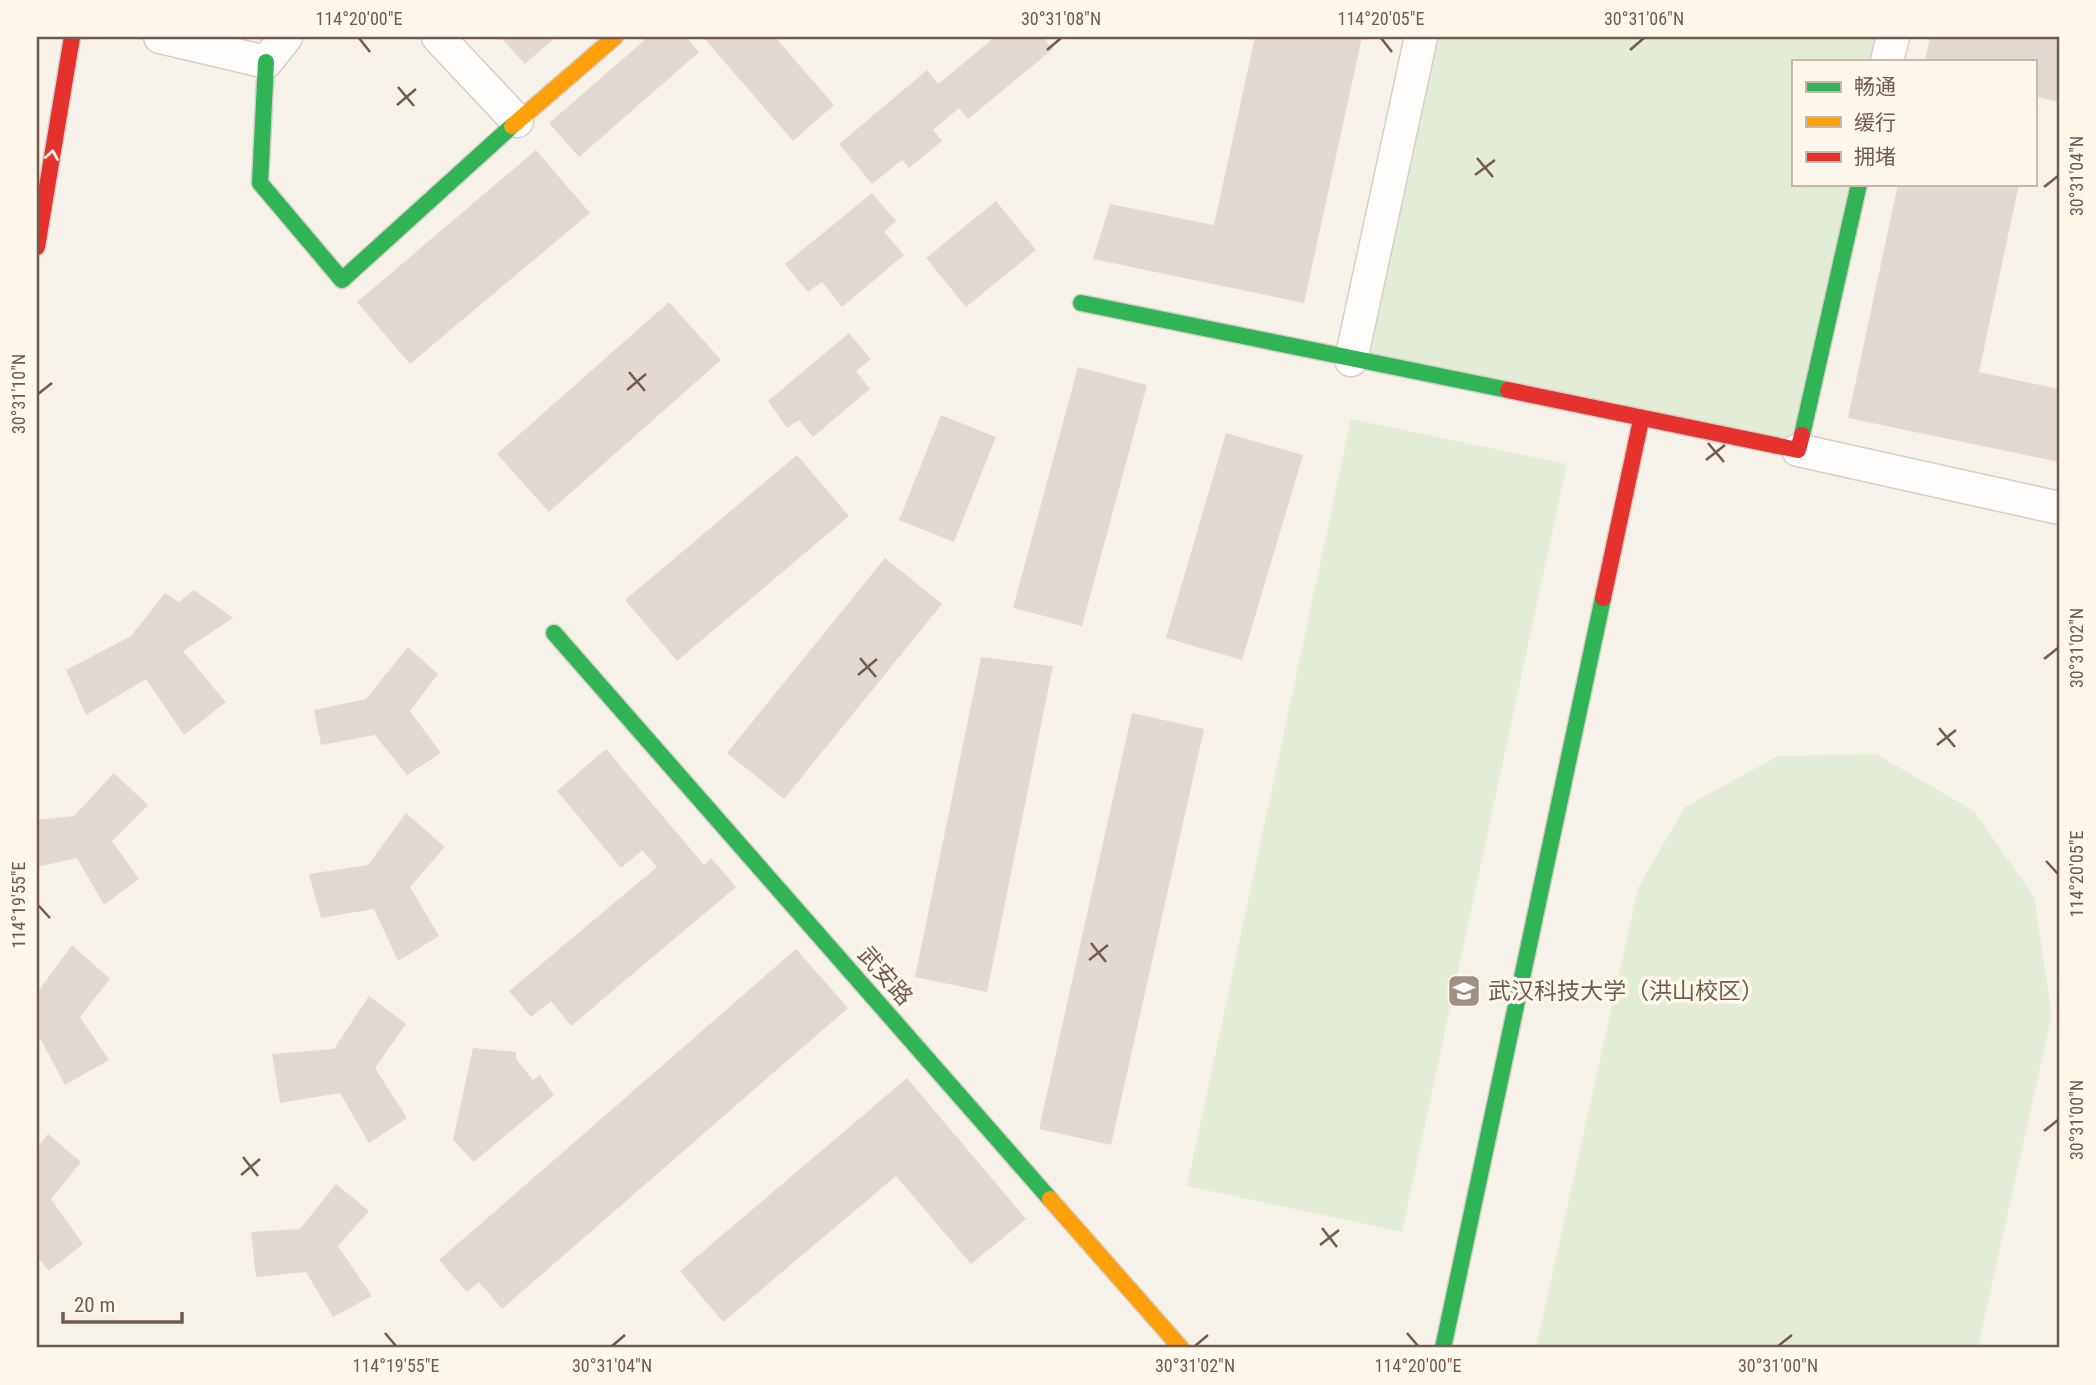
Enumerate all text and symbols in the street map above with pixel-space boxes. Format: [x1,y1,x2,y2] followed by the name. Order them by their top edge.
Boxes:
[316,8,402,29] text: 114°20'00"E
[1021,8,1101,29] text: 30°31'08"N
[1338,8,1424,29] text: 114°20'05"E
[1604,8,1684,29] text: 30°31'06"N
[1792,60,2036,186] legend
[1854,75,1896,99] text: 畅通
[1854,111,1896,135] text: 缓行
[2066,136,2087,216] text: 30°31'04"N
[1854,145,1896,169] text: 拥堵
[44,149,59,161] one-way arrow
[8,354,29,434] text: 30°31'10"N
[2066,608,2087,688] text: 30°31'02"N
[2066,831,2087,917] text: 114°20'05"E
[8,862,29,948] text: 114°19'55"E
[852,941,918,1011] street label: 武安路
[1445,972,1483,1010] school or university icon: 武汉科技大学（洪山校区）
[1488,978,1764,1005] place label: 武汉科技大学（洪山校区）
[2066,1080,2087,1160] text: 30°31'00"N
[63,1280,182,1324] scale bar
[74,1293,115,1317] text: 20 m
[353,1355,439,1376] text: 114°19'55"E
[572,1355,652,1376] text: 30°31'04"N
[1155,1355,1235,1376] text: 30°31'02"N
[1375,1355,1461,1376] text: 114°20'00"E
[1738,1355,1818,1376] text: 30°31'00"N

